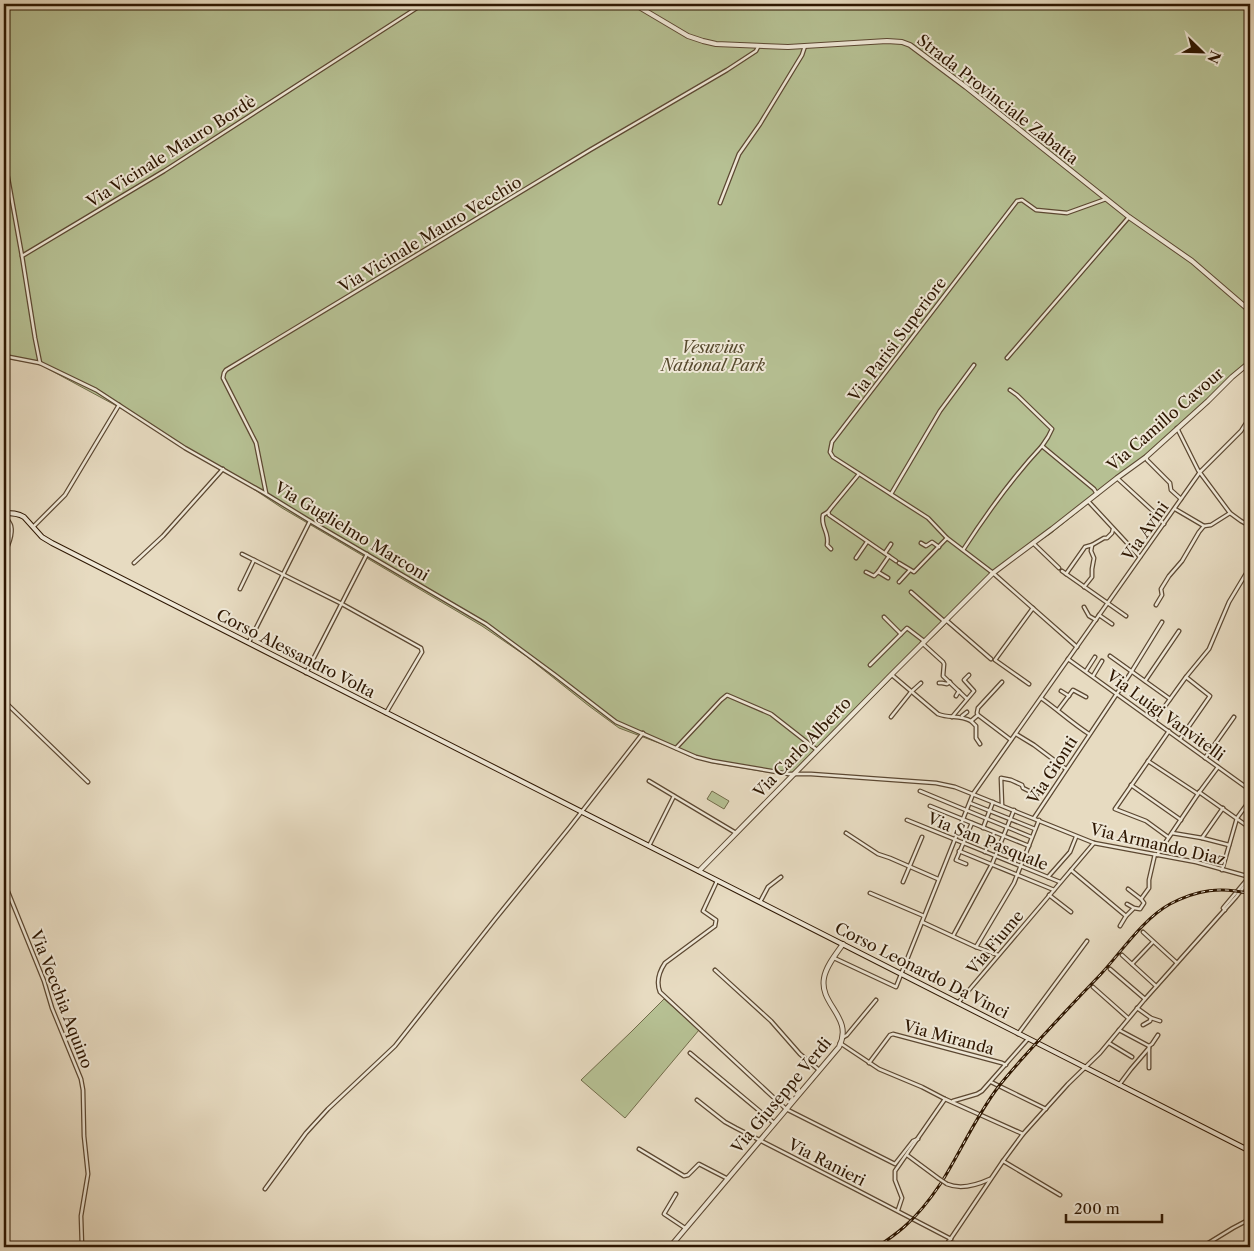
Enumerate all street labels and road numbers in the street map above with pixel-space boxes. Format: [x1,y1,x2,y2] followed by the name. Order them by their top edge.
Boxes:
[913,30,1083,169] street label: Strada Provinciale Zabatta
[82,91,259,212] street label: Via Vicinale Mauro Bordè
[334,171,525,297] street label: Via Vicinale Mauro Vecchio
[843,273,950,406] street label: Via Parisi Superiore
[1102,363,1228,476] street label: Via Camillo Cavour
[270,476,433,585] street label: Via Guglielmo Marconi
[1117,497,1173,565] street label: Via Avini
[213,604,379,702] street label: Corso Alessandro Volta
[1102,665,1229,765] street label: Via Luigi Vanvitelli
[748,692,855,802] street label: Via Carlo Alberto
[1022,732,1081,809] street label: Via Gionti
[924,807,1051,874] street label: Via San Pasquale
[1087,818,1228,869] street label: Via Armando Diaz
[962,906,1028,979] street label: Via Fiume
[832,917,1012,1023] street label: Corso Leonardo Da Vinci
[26,926,98,1071] street label: Via Vecchia Aquino
[900,1015,997,1059] street label: Via Miranda
[726,1033,835,1158] street label: Via Giuseppe Verdi
[784,1133,869,1190] street label: Via Ranieri

